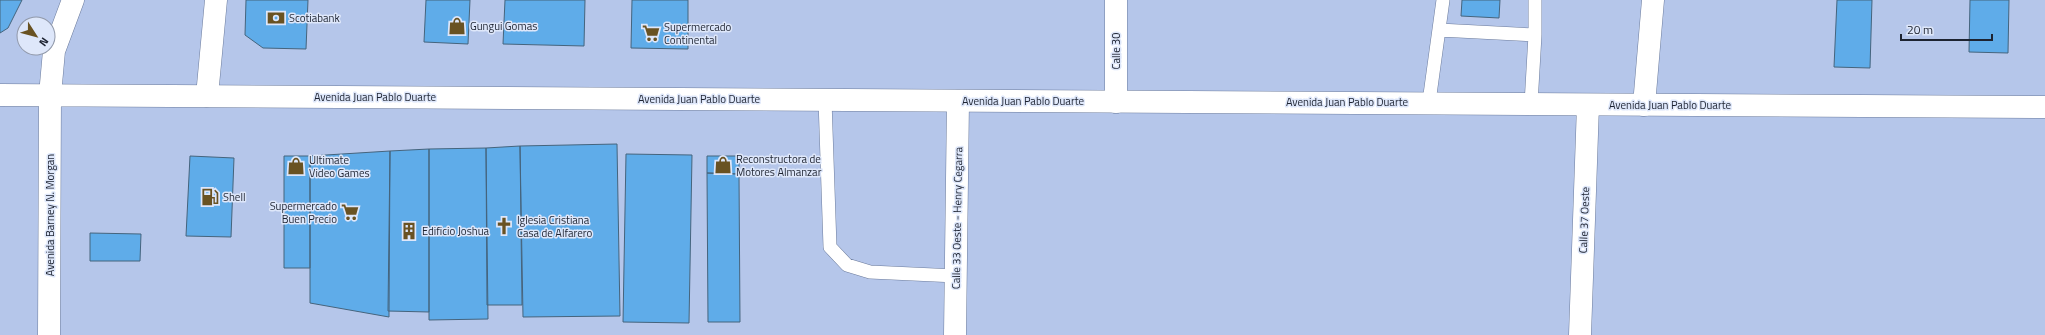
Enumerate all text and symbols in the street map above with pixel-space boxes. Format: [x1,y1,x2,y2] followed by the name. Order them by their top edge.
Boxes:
[266,8,286,28] bank icon: Scotiabank
[289,10,340,26] place label: Scotiabank
[16,16,56,56] north arrow
[447,16,467,36] shop icon: Gungui Gomas
[1901,16,1992,42] scale bar
[470,18,537,34] place label: Gungui Gomas
[664,19,732,48] place label: Supermercado Continental
[1907,20,1933,39] text: 20 m
[641,23,661,43] supermarket icon: Supermercado Continental
[1108,33,1124,69] street label: Calle 30
[35,34,53,50] text: N
[314,89,437,105] street label: Avenida Juan Pablo Duarte
[638,91,761,107] street label: Avenida Juan Pablo Duarte
[962,93,1085,109] street label: Avenida Juan Pablo Duarte
[1286,94,1409,110] street label: Avenida Juan Pablo Duarte
[1609,97,1732,113] street label: Avenida Juan Pablo Duarte
[948,146,966,289] street label: Calle 33 Oeste - Henry Cegarra
[736,151,822,180] place label: Reconstructora de Motores Almanzar
[309,152,370,181] place label: Ultimate Video Games
[42,154,58,276] street label: Avenida Barney N. Morgan
[713,155,733,175] shop icon: Reconstructora de Motores Almanzar
[286,156,306,176] shop icon: Ultimate Video Games
[1575,186,1593,254] street label: Calle 37 Oeste
[200,187,220,207] fuel station icon: Shell
[223,189,246,205] place label: Shell
[270,198,337,227] place label: Supermercado Buen Precio
[340,202,360,222] supermarket icon: Supermercado Buen Precio
[517,212,593,241] place label: Iglesia Cristiana Casa de Alfarero
[494,216,514,236] church icon: Iglesia Cristiana Casa de Alfarero
[399,221,419,241] building icon: Edificio Joshua
[422,223,489,239] place label: Edificio Joshua

